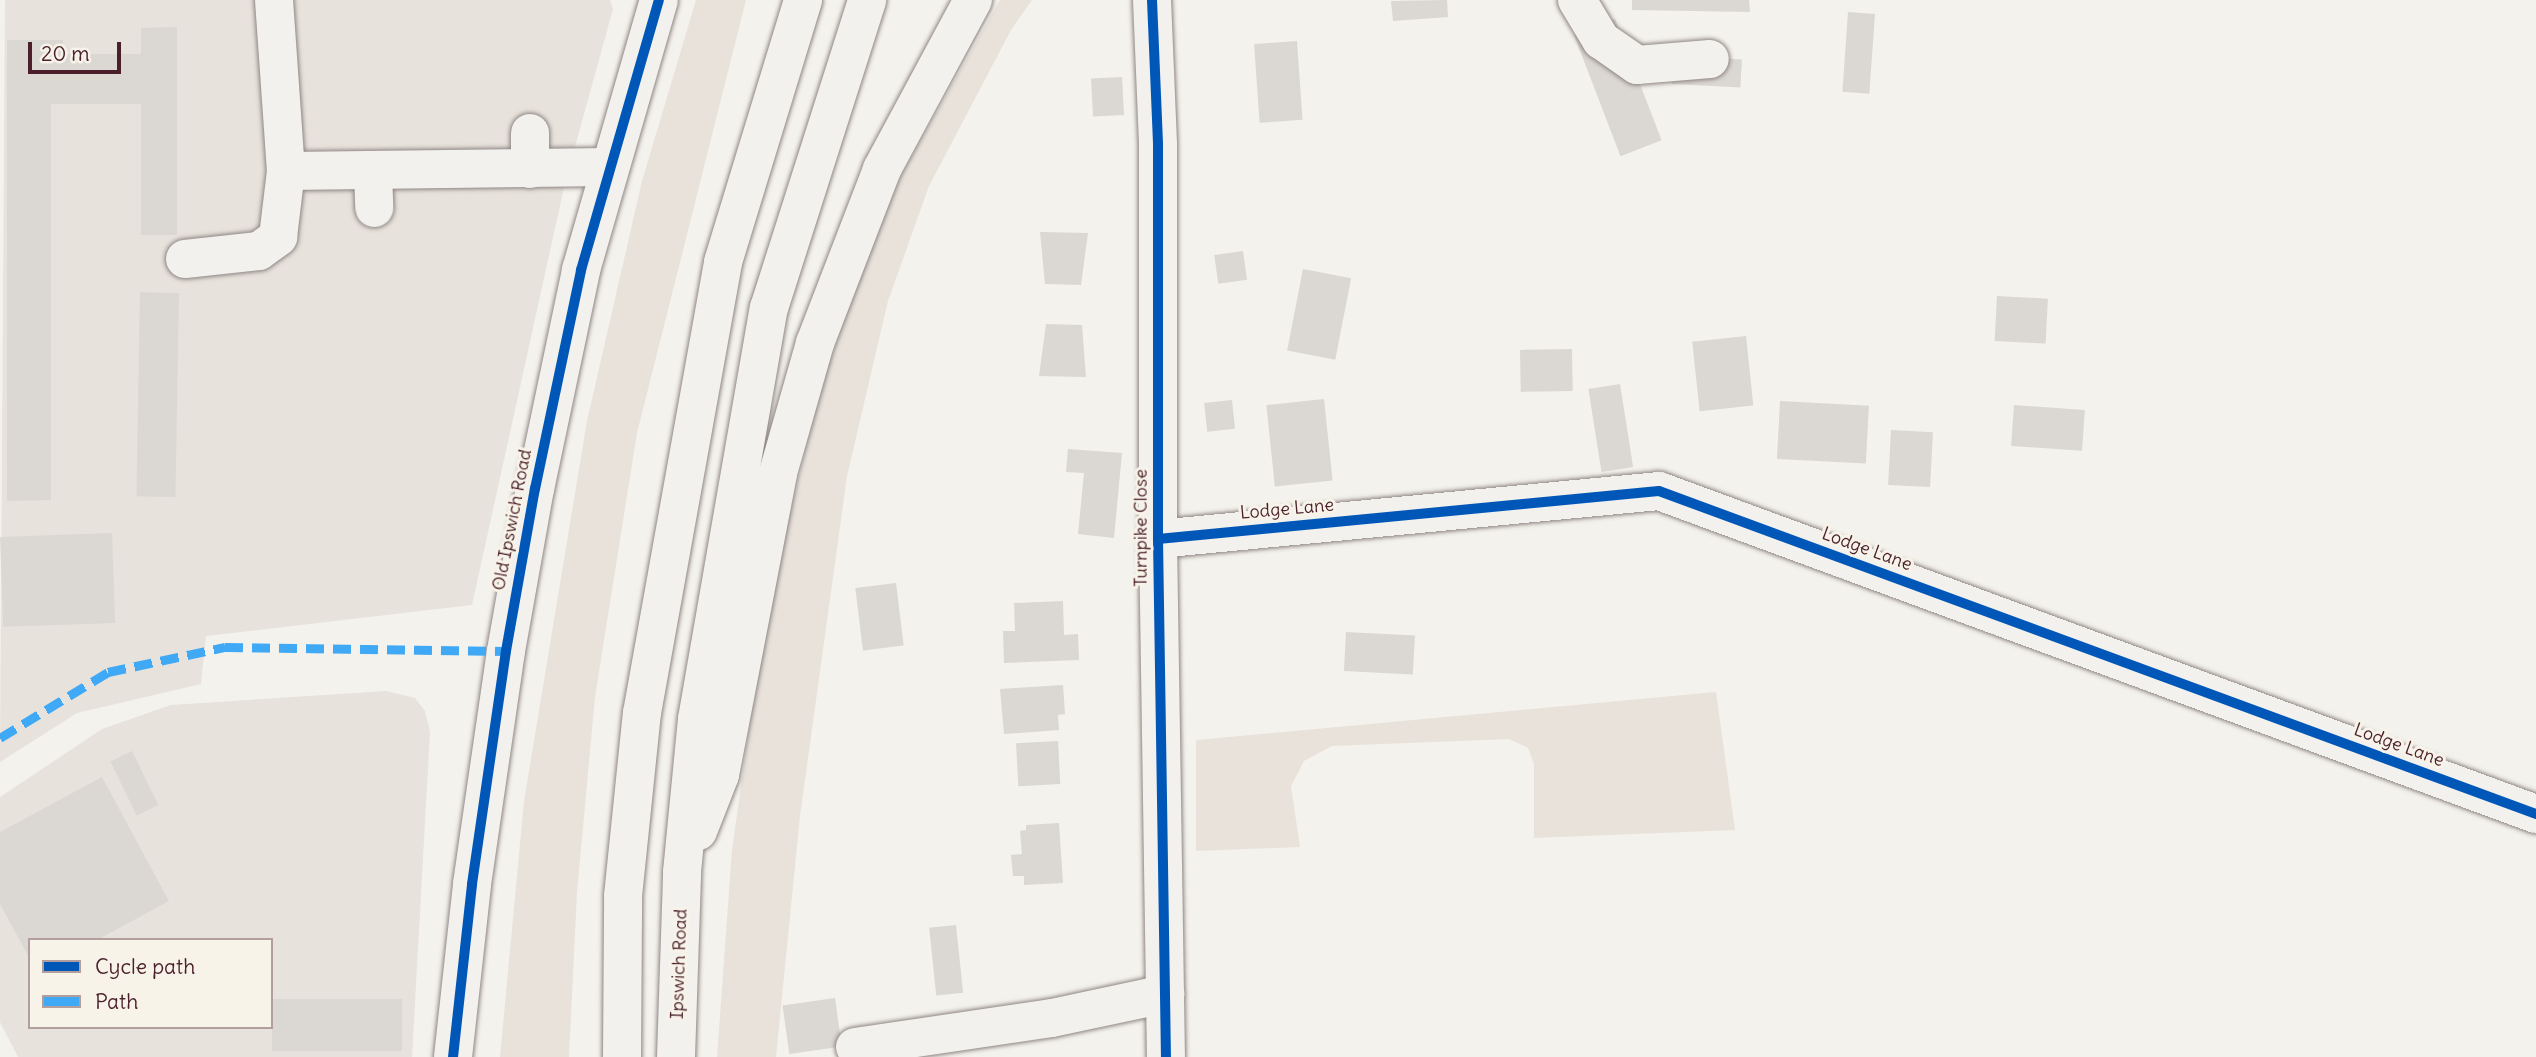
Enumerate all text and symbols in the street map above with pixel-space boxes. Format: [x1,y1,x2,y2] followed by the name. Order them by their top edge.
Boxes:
[32,28,124,72] scale bar
[41,40,90,67] text: 20 m
[488,448,536,592] street label: Old Ipswich Road
[1130,469,1152,587] street label: Turnpike Close
[1239,494,1335,524] street label: Lodge Lane
[1819,523,1915,575] street label: Lodge Lane
[2351,719,2447,771] street label: Lodge Lane
[666,908,692,1020] street label: Ipswich Road
[28,938,273,1029] legend
[95,953,195,980] text: Cycle path
[95,988,138,1015] text: Path

